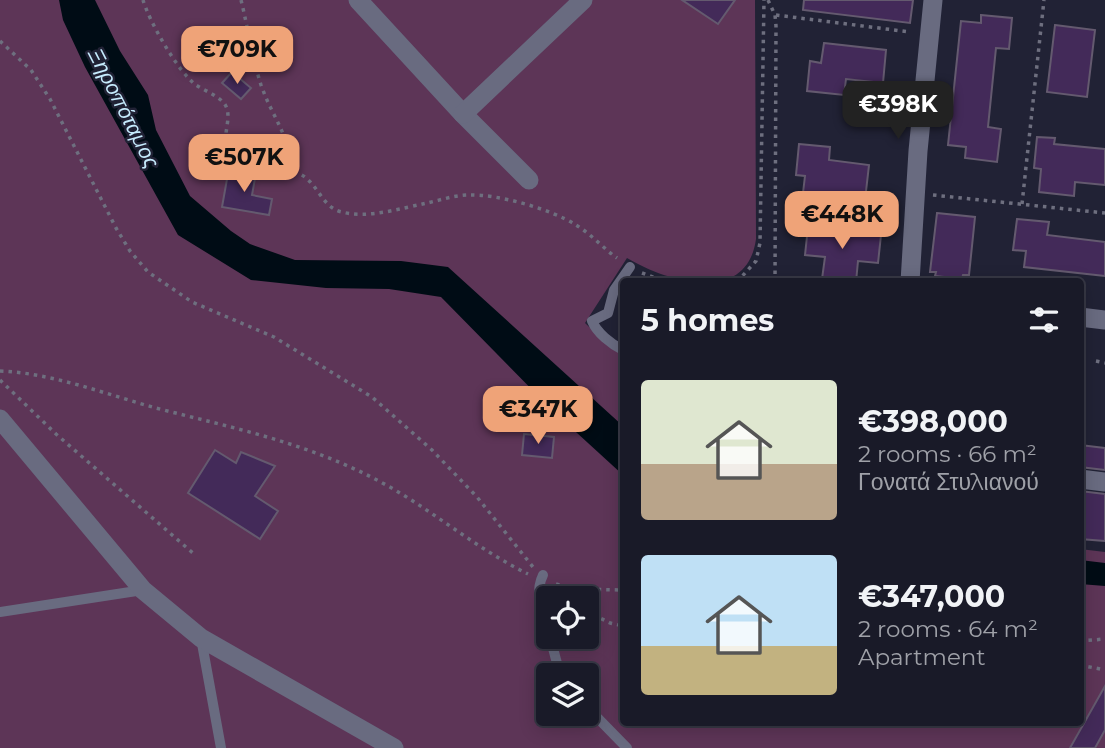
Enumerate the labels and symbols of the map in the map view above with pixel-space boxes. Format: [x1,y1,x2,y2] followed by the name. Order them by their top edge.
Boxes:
[188,27,286,86] pin: €709K
[83,43,165,173] water label: Ξηροπόταμος
[849,82,947,141] pin: €398K
[195,134,293,194] pin: €507K
[793,191,891,251] pin: €448K
[489,386,587,446] pin: €347K

